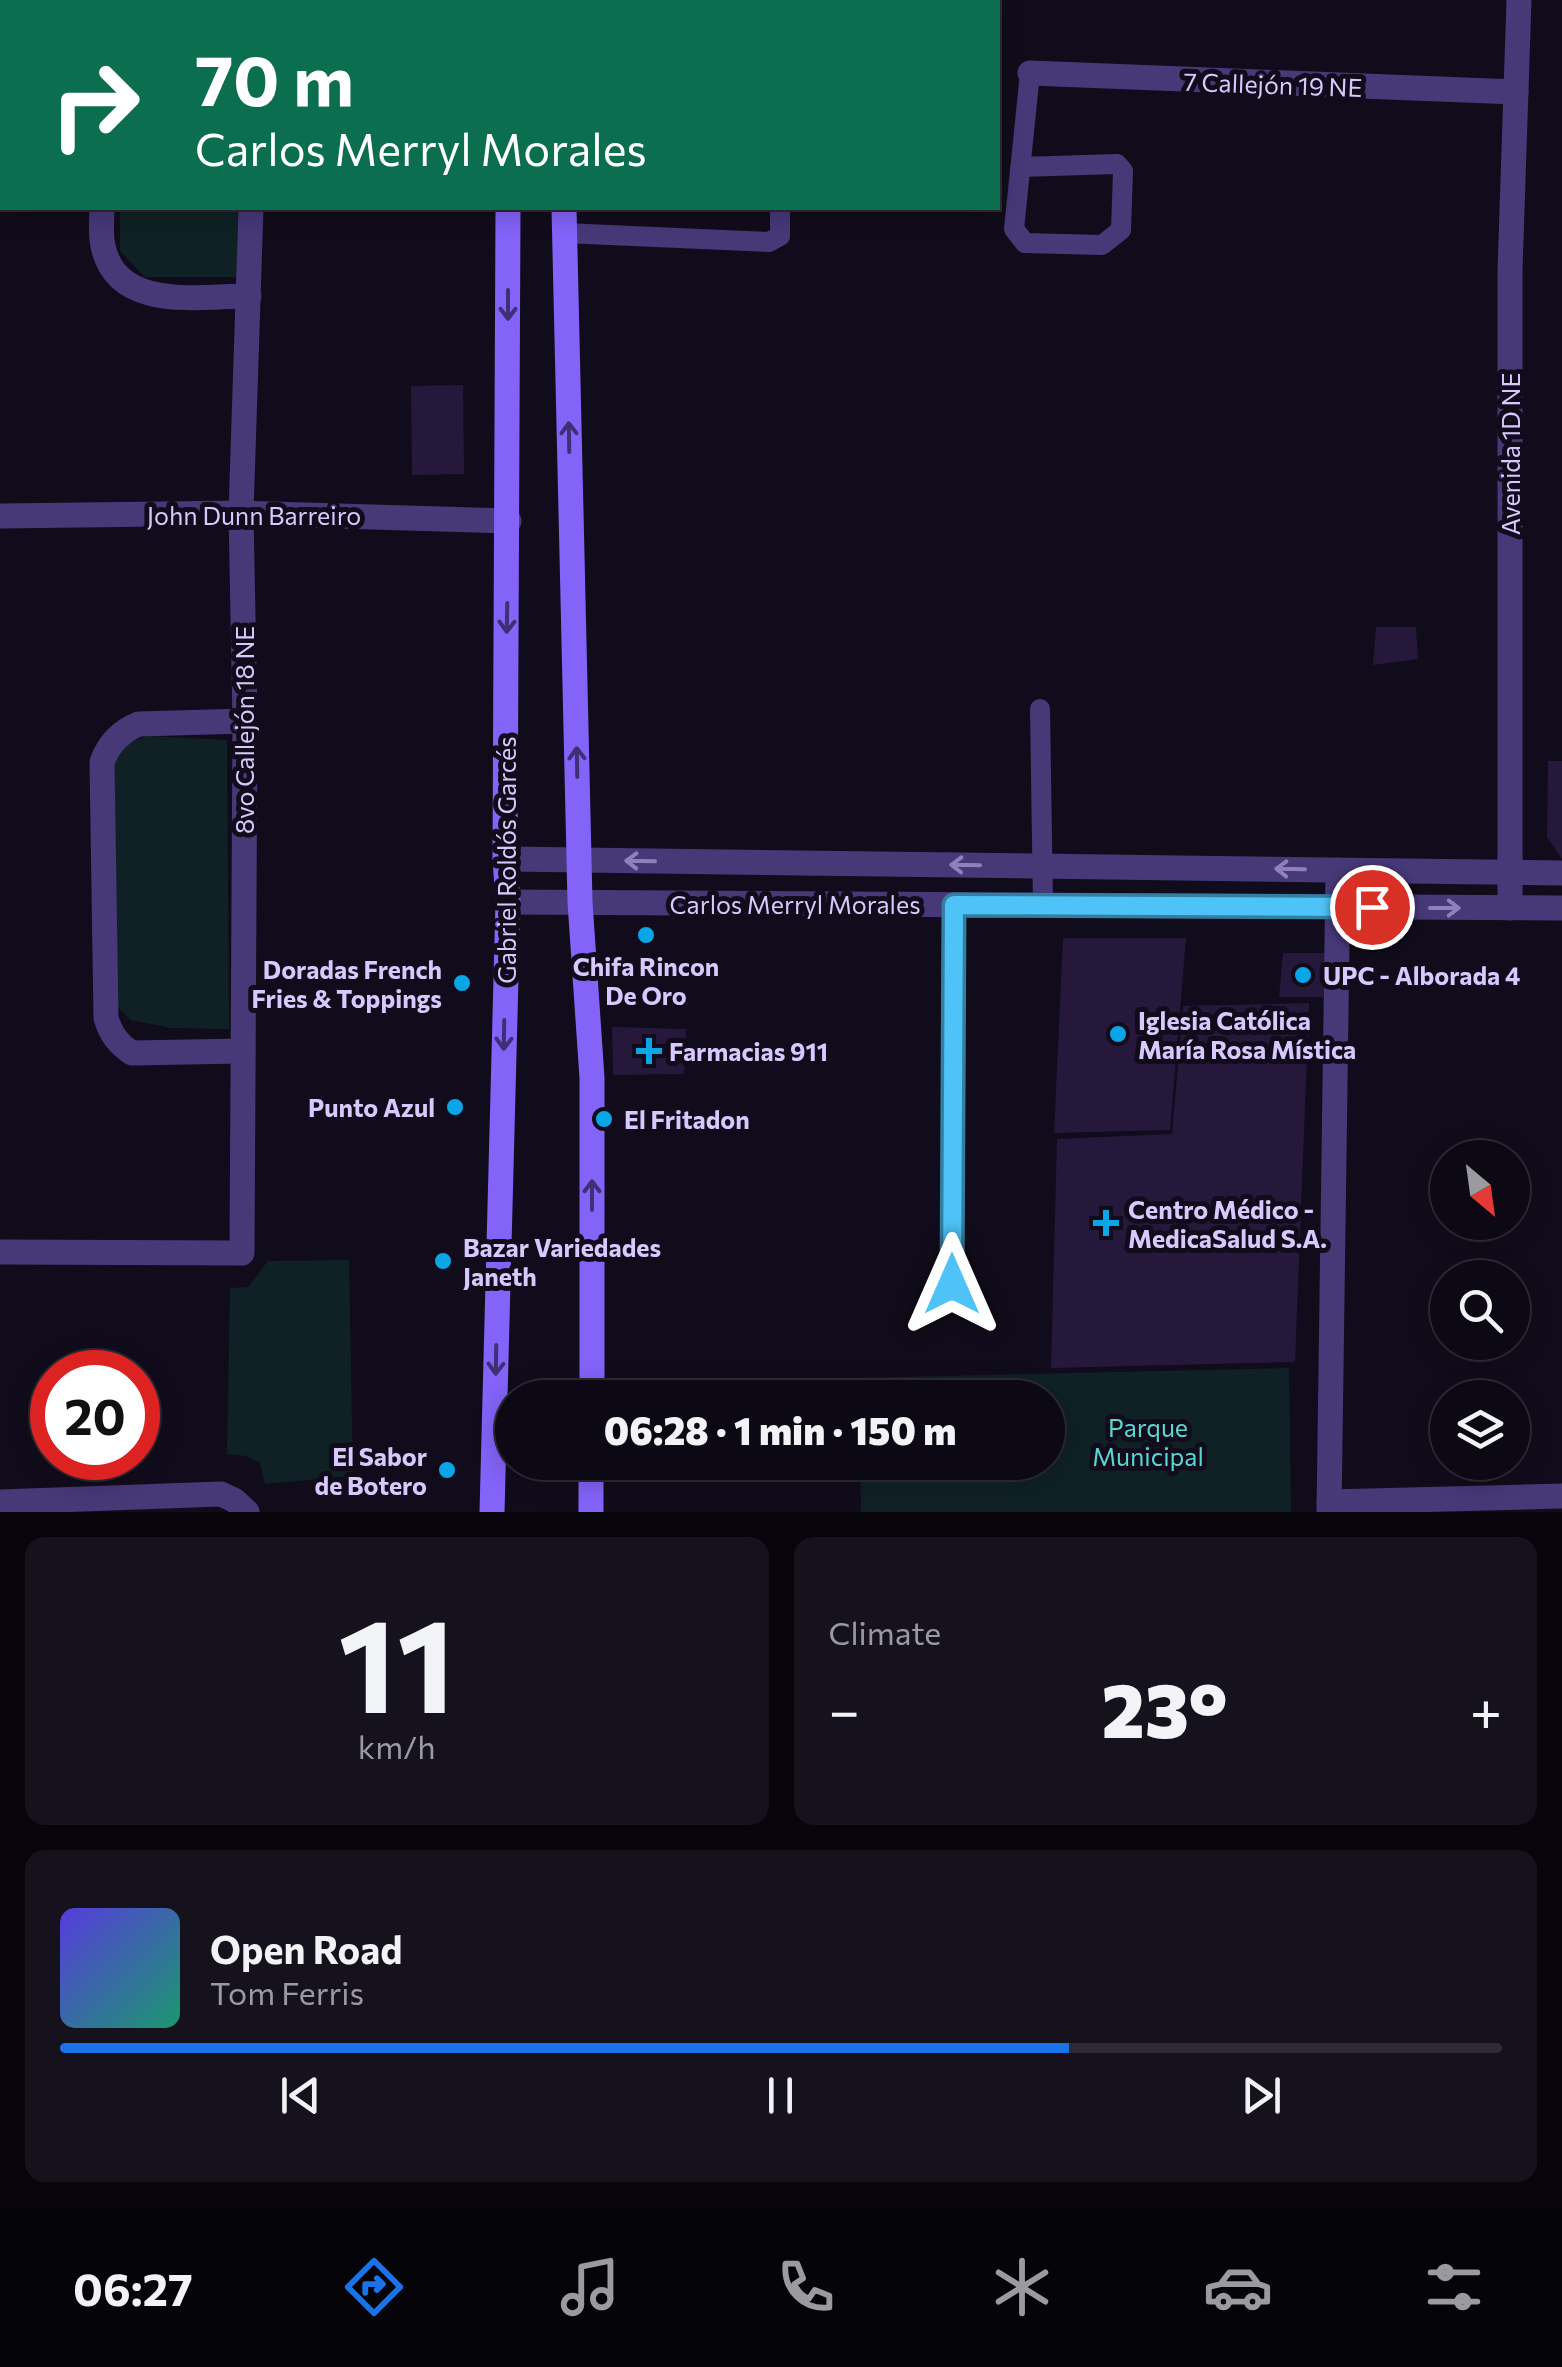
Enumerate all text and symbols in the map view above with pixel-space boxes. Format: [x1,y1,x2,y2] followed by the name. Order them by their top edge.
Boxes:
[195,35,354,120] text: 70 m
[30,40,160,170] icon: right
[1183,66,1363,102] street label: 7 Callejón 19 NE
[195,120,647,175] text: Carlos Merryl Morales
[498,288,518,320] one-way arrow
[1495,373,1525,535] street label: Avenida 1D NE
[560,422,578,454] one-way arrow
[147,500,361,530] street label: John Dunn Barreiro
[498,602,517,634] one-way arrow
[229,626,259,834] street label: 8vo Callejón 18 NE
[491,736,521,984] street label: Gabriel Roldós Garcés
[568,747,586,780] one-way arrow
[624,852,656,870] one-way arrow
[949,856,982,874] one-way arrow
[1274,860,1306,878] one-way arrow
[1330,865,1415,950] pin
[1345,880,1400,935] icon: arrive
[669,889,921,919] street label: Carlos Merryl Morales
[1429,898,1461,917] one-way arrow
[635,924,657,946] marker: Chifa Rincon De Oro
[573,951,719,1010] place label: Chifa Rincon De Oro
[251,954,442,1013] place label: Doradas French Fries & Toppings
[1323,960,1520,990] place label: UPC - Alborada 4
[1292,964,1314,986] marker: UPC - Alborada 4
[451,972,473,994] marker: Doradas French Fries & Toppings
[1138,1005,1356,1064] place label: Iglesia Católica María Rosa Mística
[495,1018,514,1050] one-way arrow
[1107,1023,1129,1045] marker: Iglesia Católica María Rosa Mística
[669,1036,828,1066] place label: Farmacias 911
[638,1040,660,1062] marker: Farmacias 911
[308,1092,435,1122] place label: Punto Azul
[444,1096,466,1118] marker: Punto Azul
[624,1104,750,1134] place label: El Fritadon
[593,1108,615,1130] marker: El Fritadon
[1430,1140,1530,1240] north arrow
[1430,1140,1530,1480] map controls
[582,1180,602,1212] one-way arrow
[1128,1194,1327,1253] place label: Centro Médico - MedicaSalud S.A.
[1093,1210,1119,1236] marker: Centro Médico - MedicaSalud S.A.
[463,1232,661,1291] place label: Bazar Variedades Janeth
[900,1232,1004,1336] position arrow
[432,1250,454,1272] marker: Bazar Variedades Janeth
[1430,1260,1530,1360] button: search
[486,1343,505,1375] one-way arrow
[30,1350,160,1480] speed limit sign: 20
[1430,1380,1530,1480] button: layers
[604,1406,956,1453] text: 06:28 · 1 min · 150 m
[1092,1412,1204,1471] park label: Parque Municipal
[315,1441,427,1500] place label: El Sabor de Botero
[436,1459,458,1481] marker: El Sabor de Botero
[338,1581,456,1740] text: 11
[829,1612,941,1652] text: Climate
[1102,1662,1228,1753] text: 23°
[829,1675,860,1742] text: −
[1470,1675,1502,1742] text: +
[358,1726,436,1766] text: km/h
[210,1925,403,1972] text: Open Road
[210,1972,364,2012] text: Tom Ferris
[273,2068,328,2123] icon: previous
[753,2068,808,2123] icon: pause
[1234,2068,1289,2123] icon: next
[339,2252,409,2322] icon: directions
[555,2252,625,2322] icon: music
[771,2252,841,2322] icon: phone
[987,2252,1057,2322] icon: climate
[1203,2252,1273,2322] icon: car
[1419,2252,1489,2322] icon: filters
[73,2260,193,2315] text: 06:27

